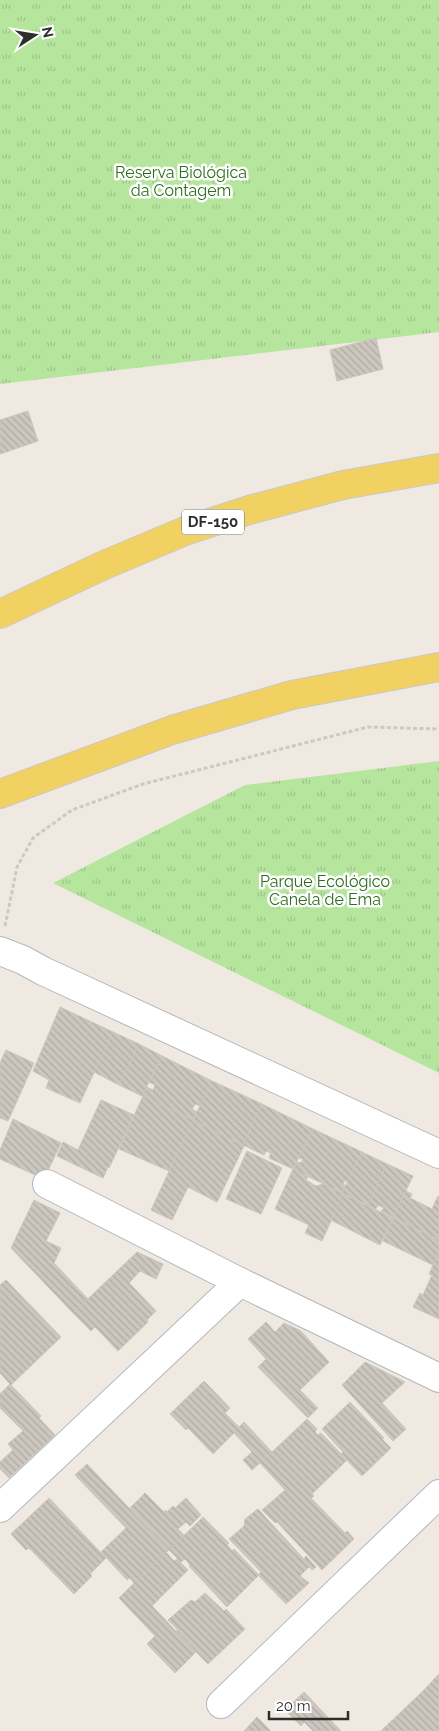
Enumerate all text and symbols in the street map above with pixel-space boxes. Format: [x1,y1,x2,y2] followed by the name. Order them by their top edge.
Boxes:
[10,10,60,60] north arrow
[39,25,57,39] text: N
[115,163,247,200] park label: Reserva Biológica da Contagem
[182,510,244,534] road number: DF-150
[260,872,390,909] park label: Parque Ecológico Canela de Ema
[269,1688,348,1720] scale bar
[276,1697,311,1715] text: 20 m

